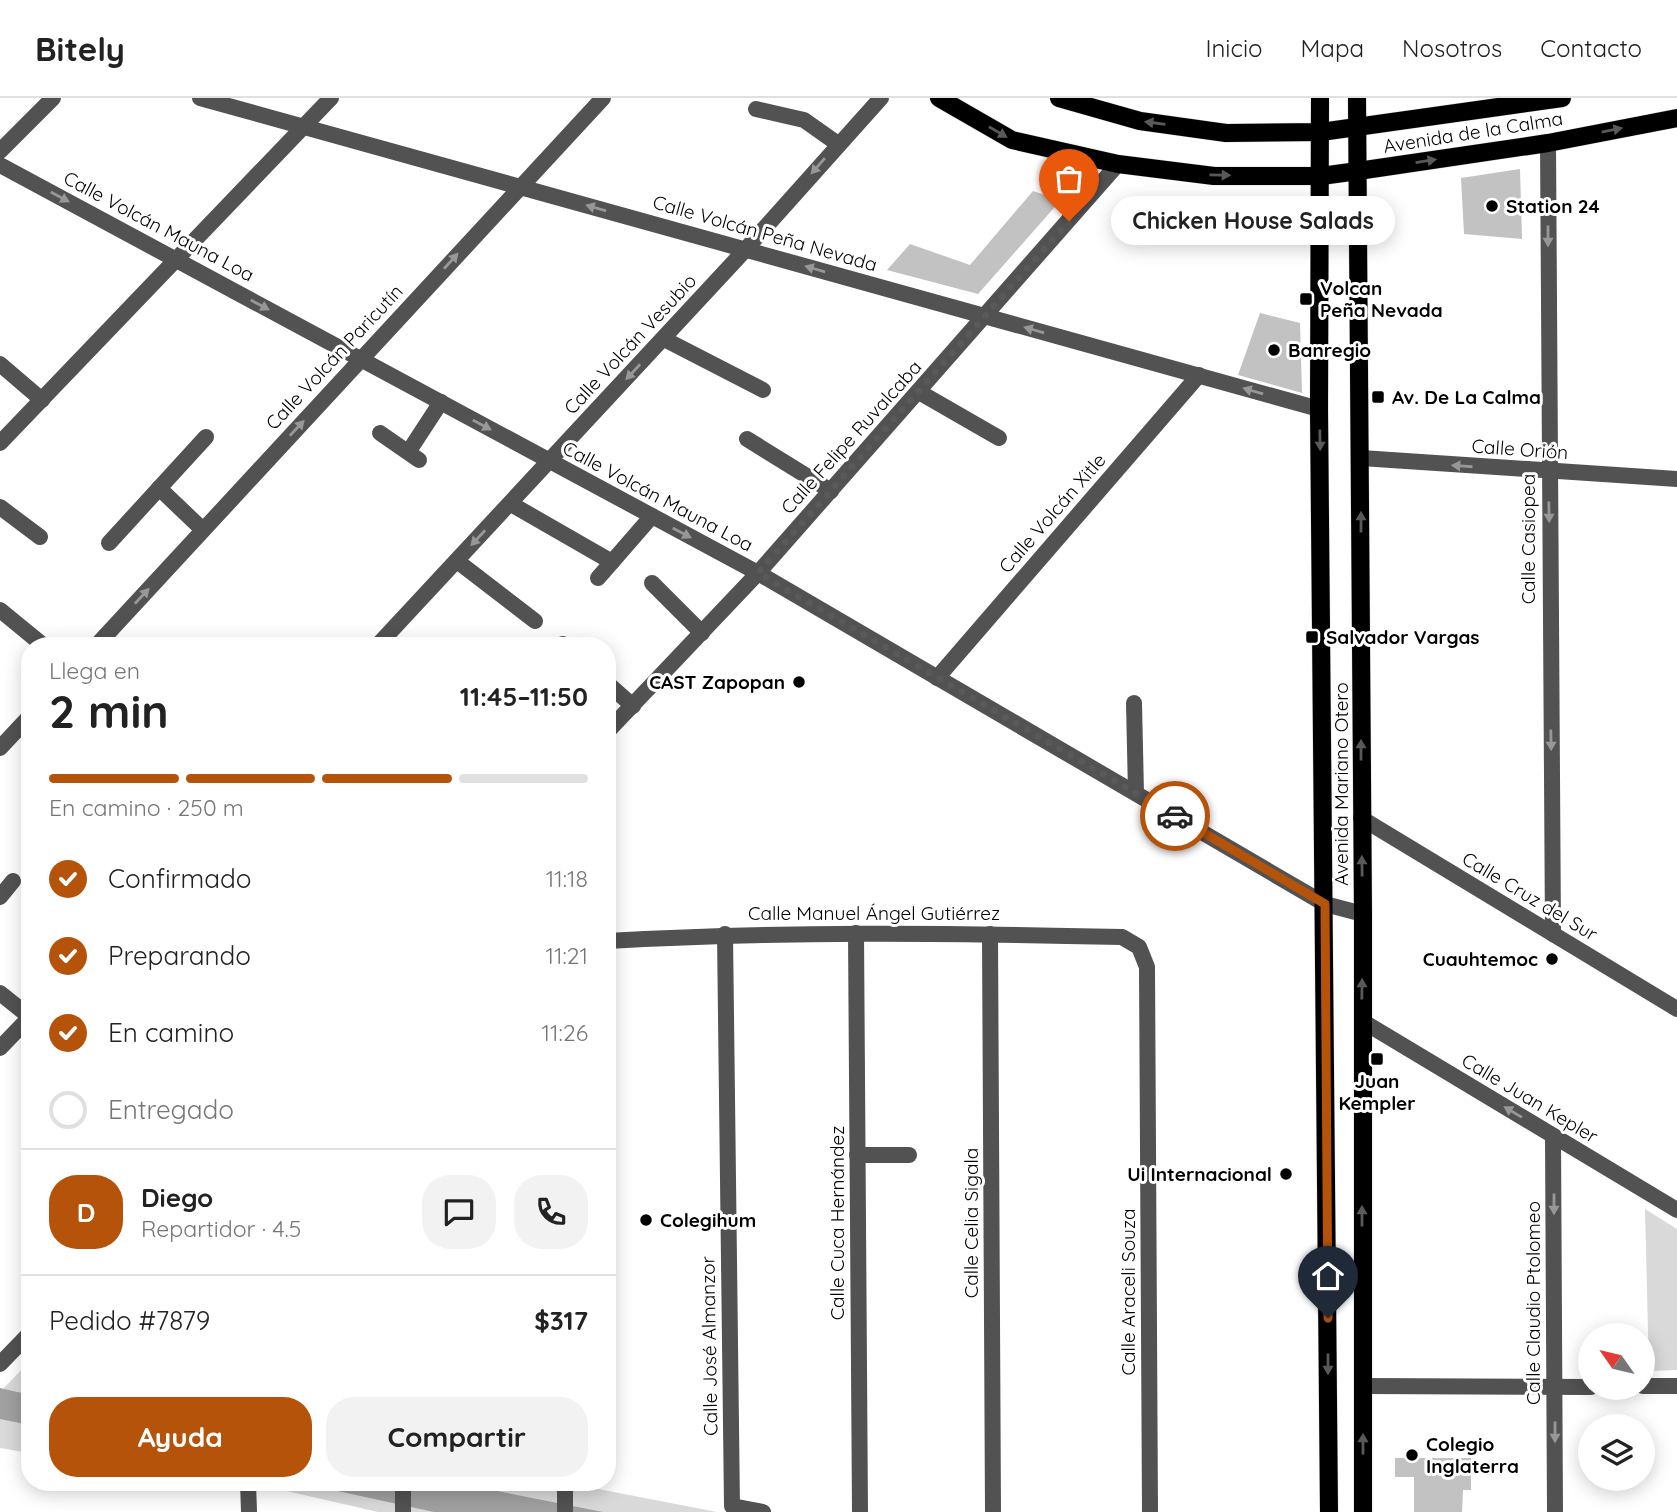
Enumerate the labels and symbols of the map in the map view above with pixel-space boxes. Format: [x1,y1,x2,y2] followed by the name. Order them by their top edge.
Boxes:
[1382,106,1564,158] street label: Avenida de la Calma
[1144,117,1166,128] one-way arrow
[1601,125,1623,136] one-way arrow
[988,126,1008,138] one-way arrow
[1039,149,1099,221] pin
[1415,155,1437,166] one-way arrow
[811,158,826,175] one-way arrow
[60,166,258,286] street label: Calle Volcán Mauna Loa
[1209,169,1231,181] one-way arrow
[650,189,880,277] street label: Calle Volcán Peña Nevada
[50,191,70,203] one-way arrow
[1506,194,1600,218] place label: Station 24
[1111,197,1394,246] callout: Chicken House Salads
[1484,198,1500,214] marker: Station 24
[585,202,606,212] one-way arrow
[1542,225,1554,247] one-way arrow
[442,253,458,270] one-way arrow
[804,263,825,273] one-way arrow
[559,269,701,419] street label: Calle Volcán Vesubio
[1320,276,1443,322] place label: Volcan Peña Nevada
[260,279,408,435] street label: Calle Volcán Paricutín
[1298,291,1314,307] marker: Volcan Peña Nevada
[251,299,270,311] one-way arrow
[1023,324,1044,334] one-way arrow
[1288,338,1371,362] place label: Banregio
[1266,342,1282,358] marker: Banregio
[776,355,926,519] street label: Calle Felipe Ruvalcaba
[626,363,642,380] one-way arrow
[1243,385,1264,395] one-way arrow
[1392,385,1541,409] place label: Av. De La Calma
[1370,389,1386,405] marker: Av. De La Calma
[289,419,305,437] one-way arrow
[472,419,492,430] one-way arrow
[1314,429,1325,451] one-way arrow
[1471,434,1569,464] street label: Calle Orión
[559,436,757,556] street label: Calle Volcán Mauna Loa
[994,448,1110,578] street label: Calle Volcán Xitle
[1451,460,1473,471] one-way arrow
[1516,474,1540,604] street label: Calle Casiopea
[1543,501,1555,523] one-way arrow
[1355,511,1367,533] one-way arrow
[673,526,693,538] one-way arrow
[470,530,487,547] one-way arrow
[134,588,150,605] one-way arrow
[1326,625,1480,649] place label: Salvador Vargas
[1304,629,1320,645] marker: Salvador Vargas
[649,670,785,694] place label: CAST Zapopan
[791,674,807,690] marker: CAST Zapopan
[1329,682,1353,886] street label: Avenida Mariano Otero
[1545,729,1557,751] one-way arrow
[1355,738,1367,760] one-way arrow
[1140,781,1210,851] courier
[1458,846,1603,946] street label: Calle Cruz del Sur
[1357,854,1368,876] one-way arrow
[748,901,1000,925] street label: Calle Manuel Ángel Gutiérrez
[1423,947,1538,971] place label: Cuauhtemoc
[1544,951,1560,967] marker: Cuauhtemoc
[1356,978,1368,1000] one-way arrow
[1458,1048,1603,1148] street label: Calle Juan Kepler
[1369,1051,1385,1067] marker: Juan Kempler
[1338,1069,1416,1115] place label: Juan Kempler
[1504,1106,1523,1118] one-way arrow
[825,1126,849,1320] street label: Calle Cuca Hernández
[959,1148,983,1298] street label: Calle Celia Sigala
[1127,1162,1272,1186] place label: Ui Internacional
[1278,1166,1294,1182] marker: Ui Internacional
[1548,1193,1559,1215] one-way arrow
[1521,1201,1545,1405] street label: Calle Claudio Ptolomeo
[1356,1205,1368,1227] one-way arrow
[660,1208,756,1232] place label: Colegihum
[1116,1208,1140,1376] street label: Calle Araceli Souza
[638,1212,654,1228] marker: Colegihum
[1298,1246,1358,1318] pin
[695,1255,723,1436] street label: Calle José Almanzor
[1578,1323,1656,1400] north arrow
[1322,1353,1334,1375] one-way arrow
[1549,1421,1561,1443] one-way arrow
[1426,1432,1519,1478] place label: Colegio Inglaterra
[1357,1433,1369,1455] one-way arrow
[1404,1447,1420,1463] marker: Colegio Inglaterra

